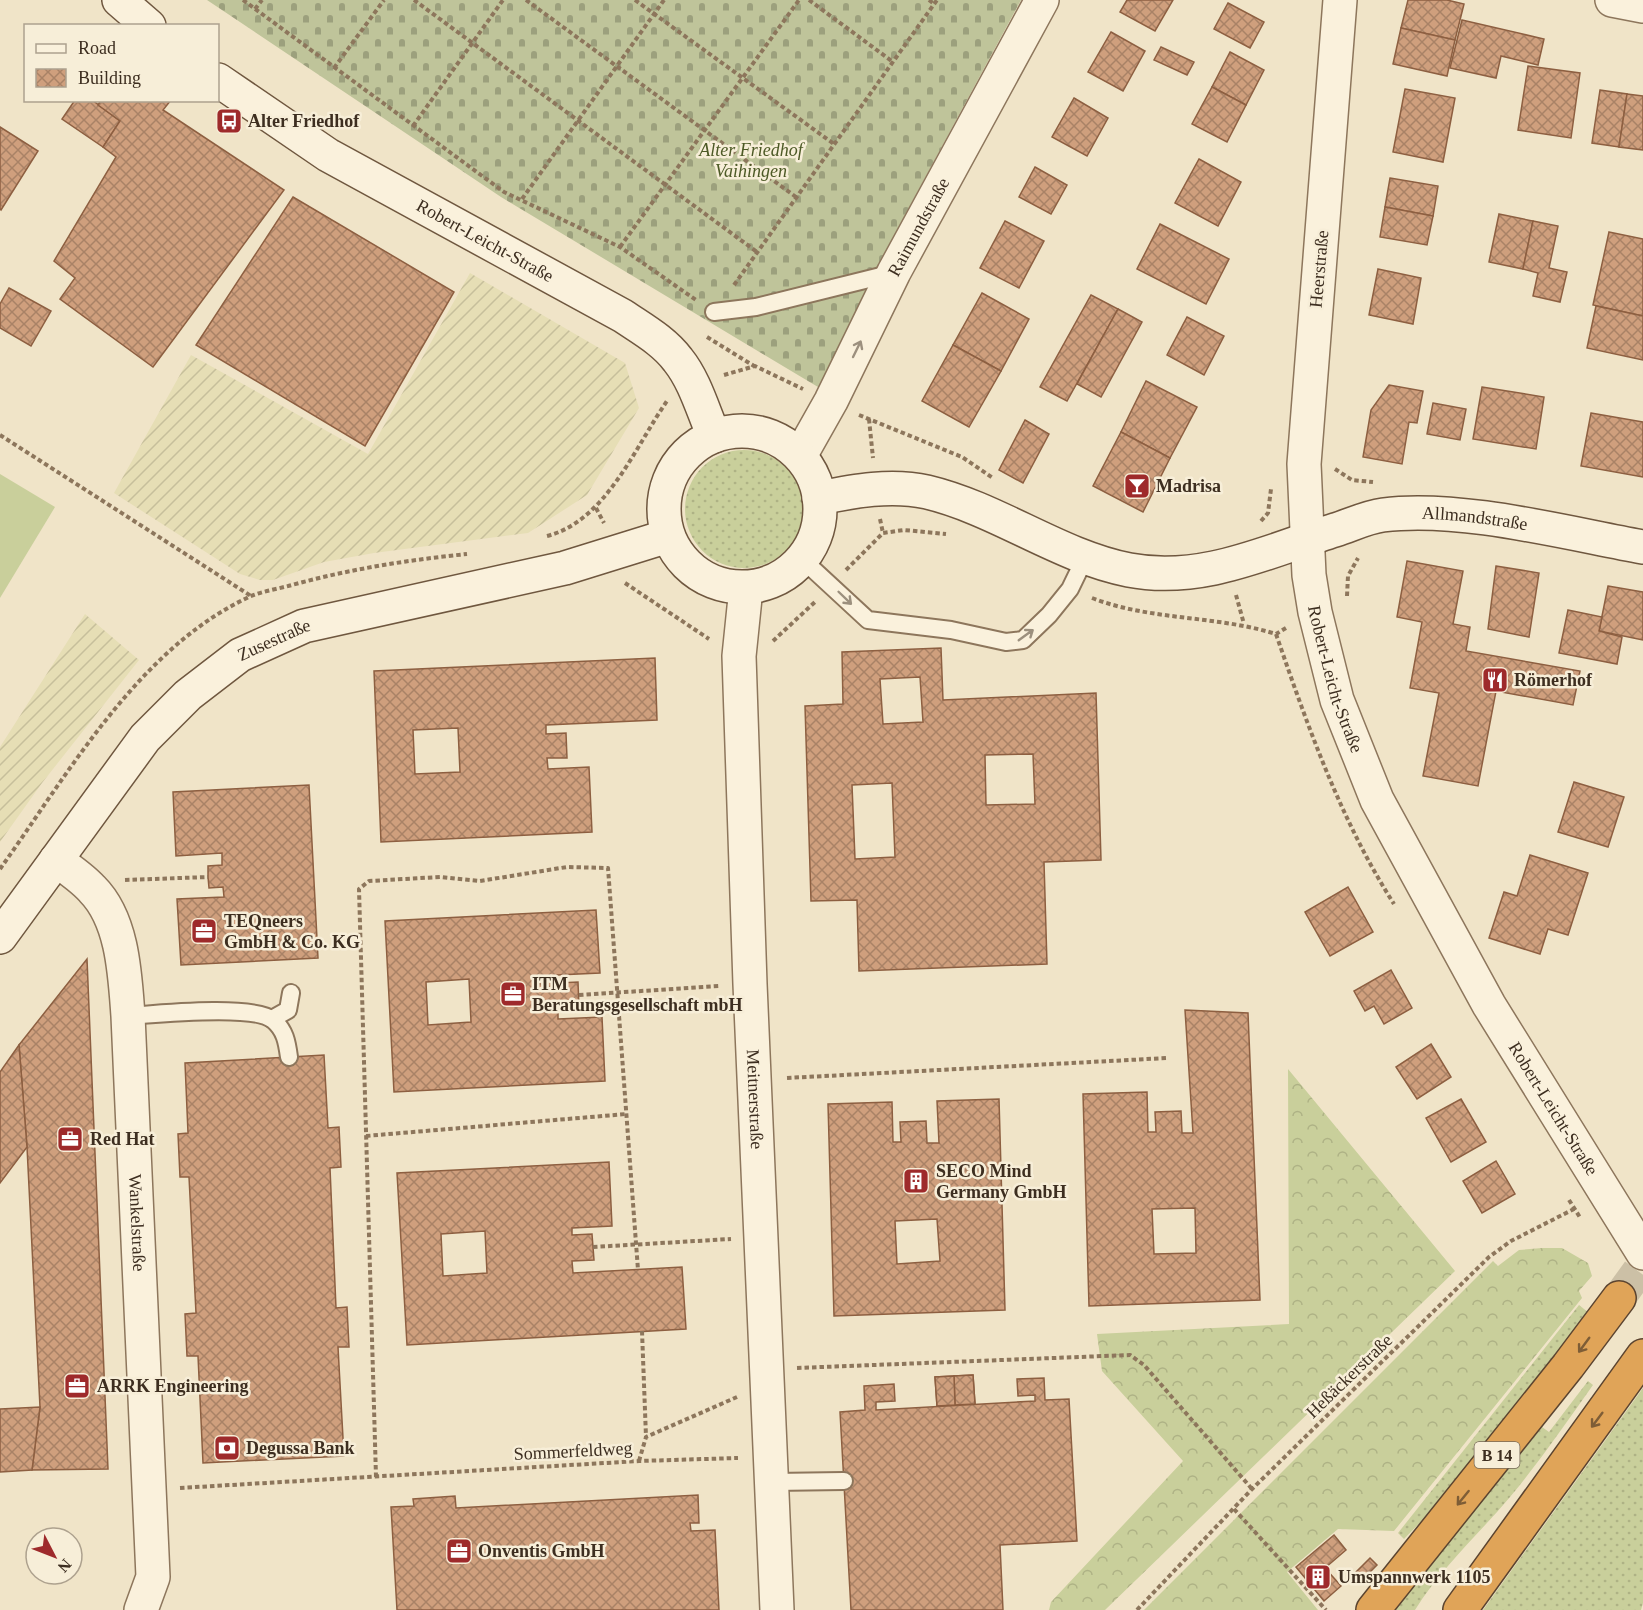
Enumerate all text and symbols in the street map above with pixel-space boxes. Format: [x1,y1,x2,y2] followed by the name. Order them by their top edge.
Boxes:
[24,24,219,102] legend
[78,38,116,58] text: Road
[78,68,141,88] text: Building
[214,106,244,136] bus stop icon: Alter Friedhof
[248,111,360,131] place label: Alter Friedhof
[698,140,806,181] park label: Alter Friedhof Vaihingen
[884,174,953,280] street label: Raimundstraße
[413,195,557,286] street label: Robert-Leicht-Straße
[1306,229,1332,309] street label: Heerstraße
[851,340,863,358] one-way arrow
[1122,471,1152,501] bar icon: Madrisa
[1156,476,1221,496] place label: Madrisa
[1422,503,1529,534] street label: Allmandstraße
[837,591,852,605] one-way arrow
[1304,604,1367,756] street label: Robert-Leicht-Straße
[234,615,312,665] street label: Zusestraße
[1018,629,1034,641] one-way arrow
[1480,665,1510,695] restaurant icon: Römerhof
[1514,670,1593,690] place label: Römerhof
[224,911,360,952] place label: TEQneers GmbH & Co. KG
[189,916,219,946] office icon: TEQneers GmbH & Co. KG
[532,974,743,1015] place label: ITM Beratungsgesellschaft mbH
[498,979,528,1009] office icon: ITM Beratungsgesellschaft mbH
[1504,1038,1602,1179] street label: Robert-Leicht-Straße
[743,1049,767,1150] street label: Meitnerstraße
[55,1124,85,1154] office icon: Red Hat
[90,1129,155,1149] place label: Red Hat
[936,1161,1067,1202] place label: SECO Mind Germany GmbH
[901,1166,931,1196] building icon: SECO Mind Germany GmbH
[125,1173,149,1272] street label: Wankelstraße
[1302,1330,1396,1422] street label: Heßäckerstraße
[1578,1337,1591,1353] one-way arrow
[62,1371,92,1401] office icon: ARRK Engineering
[97,1376,249,1396] place label: ARRK Engineering
[1591,1412,1603,1428] one-way arrow
[212,1433,242,1463] bank icon: Degussa Bank
[246,1438,355,1458] place label: Degussa Bank
[513,1438,633,1464] street label: Sommerfeldweg
[1474,1442,1520,1468] road number: B 14
[1456,1489,1469,1505] one-way arrow
[24,1526,84,1586] north arrow
[444,1536,474,1566] office icon: Onventis GmbH
[478,1541,605,1561] place label: Onventis GmbH
[54,1556,75,1576] text: N
[1303,1562,1333,1592] building icon: Umspannwerk 1105
[1338,1567,1491,1587] place label: Umspannwerk 1105

